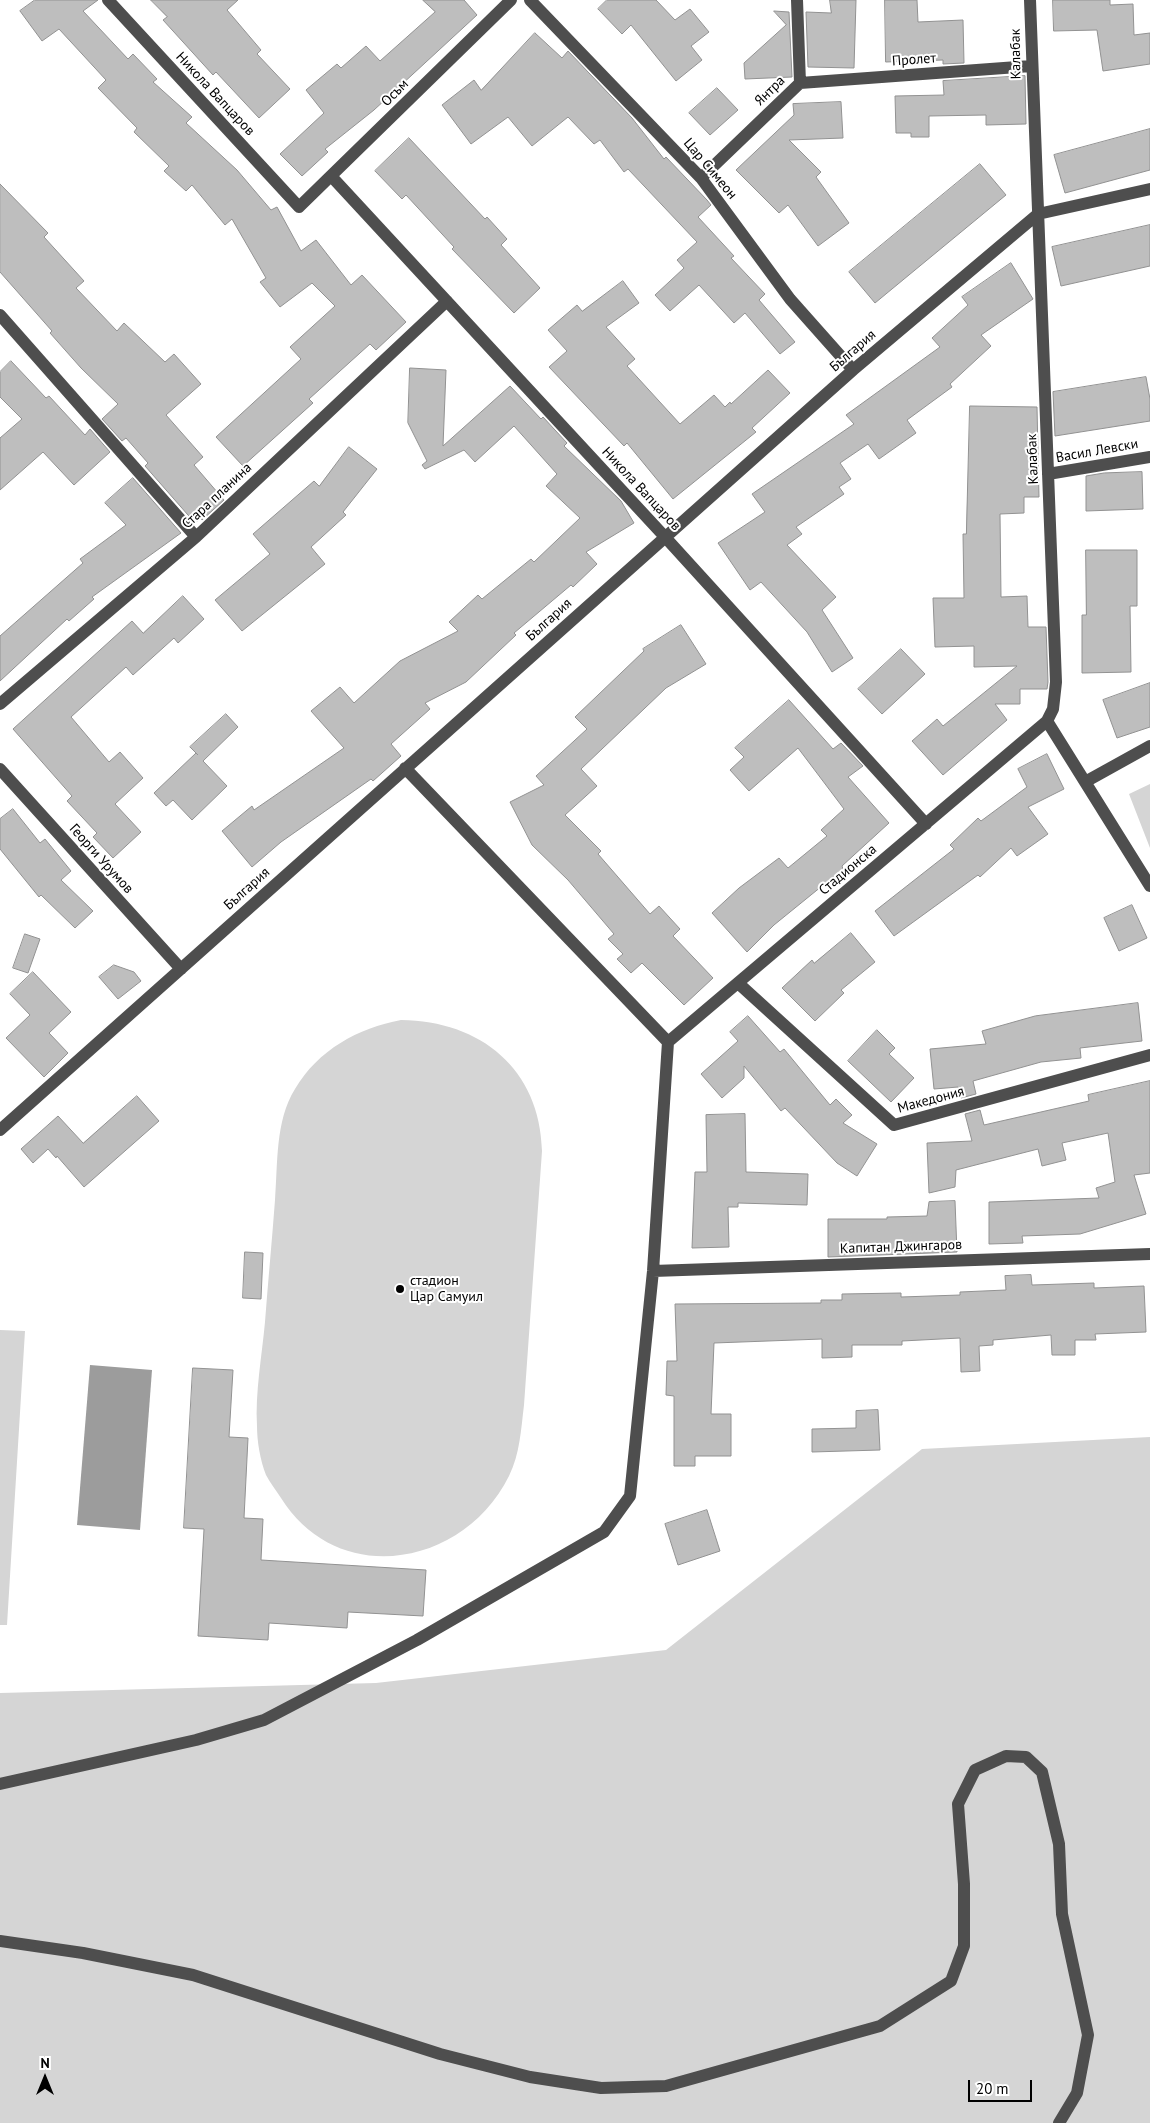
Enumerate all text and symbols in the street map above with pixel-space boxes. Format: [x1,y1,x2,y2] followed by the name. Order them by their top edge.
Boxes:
[1007,29,1025,79] street label: Калабак
[172,49,258,139] street label: Никола Вапцаров
[891,50,937,70] street label: Пролет
[751,73,789,109] street label: Янтра
[378,76,412,110] street label: Осъм
[680,135,740,203] street label: Цар Симеон
[827,326,879,376] street label: България
[1024,433,1042,485] street label: Калабак
[1055,435,1139,467] street label: Васил Левски
[598,444,684,534] street label: Никола Вапцаров
[179,459,255,533] street label: Стара планина
[523,595,575,645] street label: България
[65,821,137,897] street label: Георги Урумов
[816,841,880,899] street label: Стадионска
[221,864,273,914] street label: България
[896,1083,966,1117] street label: Македония
[840,1236,962,1258] street label: Капитан Джингаров
[410,1273,483,1305] place label: стадион Цар Самуил
[394,1283,406,1295] marker: стадион Цар Самуил
[20,2053,70,2103] north arrow
[40,2054,50,2072] text: N
[970,2070,1034,2102] scale bar
[976,2079,1009,2098] text: 20 m

